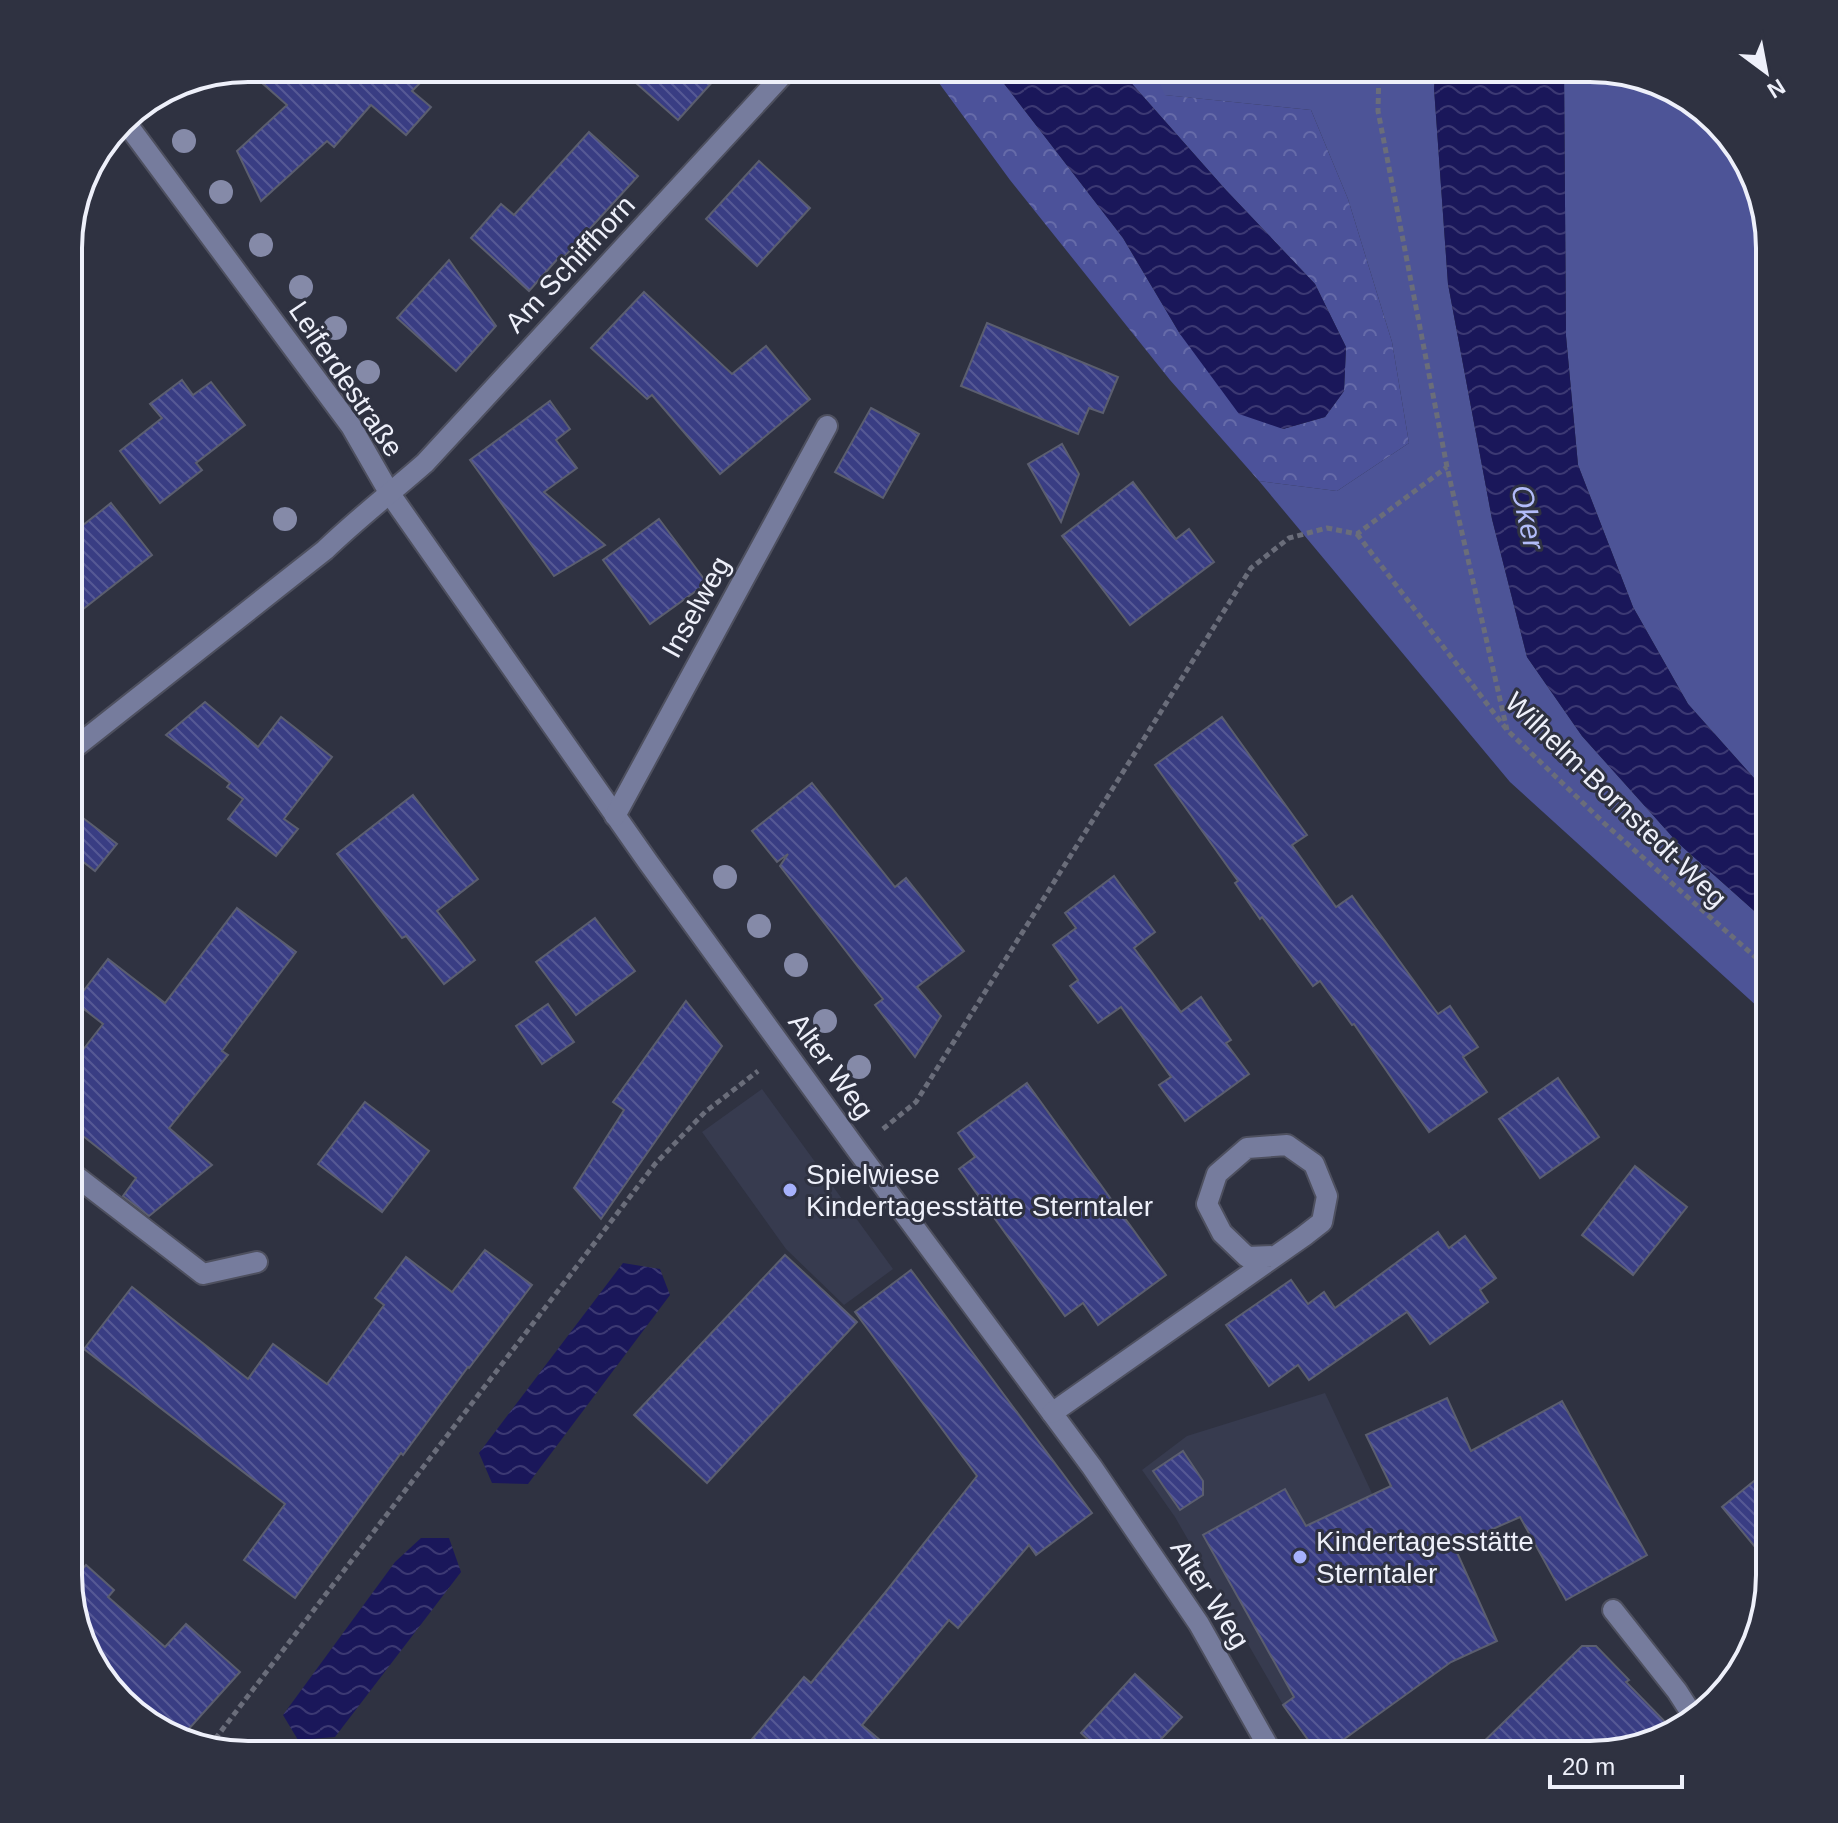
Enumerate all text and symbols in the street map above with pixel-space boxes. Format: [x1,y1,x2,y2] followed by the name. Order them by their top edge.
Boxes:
[1726,32,1806,112] north arrow
[1763,74,1790,103] text: N
[499,189,641,339] street label: Am Schiffhorn
[283,295,409,463] street label: Leiferdestraße
[1505,482,1551,553] water label: Oker
[656,551,736,663] street label: Inselweg
[1499,686,1733,914] street label: Wilhelm-Bornstedt-Weg
[782,1007,880,1125] street label: Alter Weg
[806,1159,1153,1222] place label: Spielwiese Kindertagesstätte Sterntaler
[781,1181,799,1199] marker: Spielwiese Kindertagesstätte Sterntaler
[1316,1526,1534,1589] place label: Kindertagesstätte Sterntaler
[1164,1534,1256,1654] street label: Alter Weg
[1291,1548,1309,1566] marker: Kindertagesstätte Sterntaler
[1550,1739,1682,1789] scale bar
[1562,1753,1615,1780] text: 20 m

